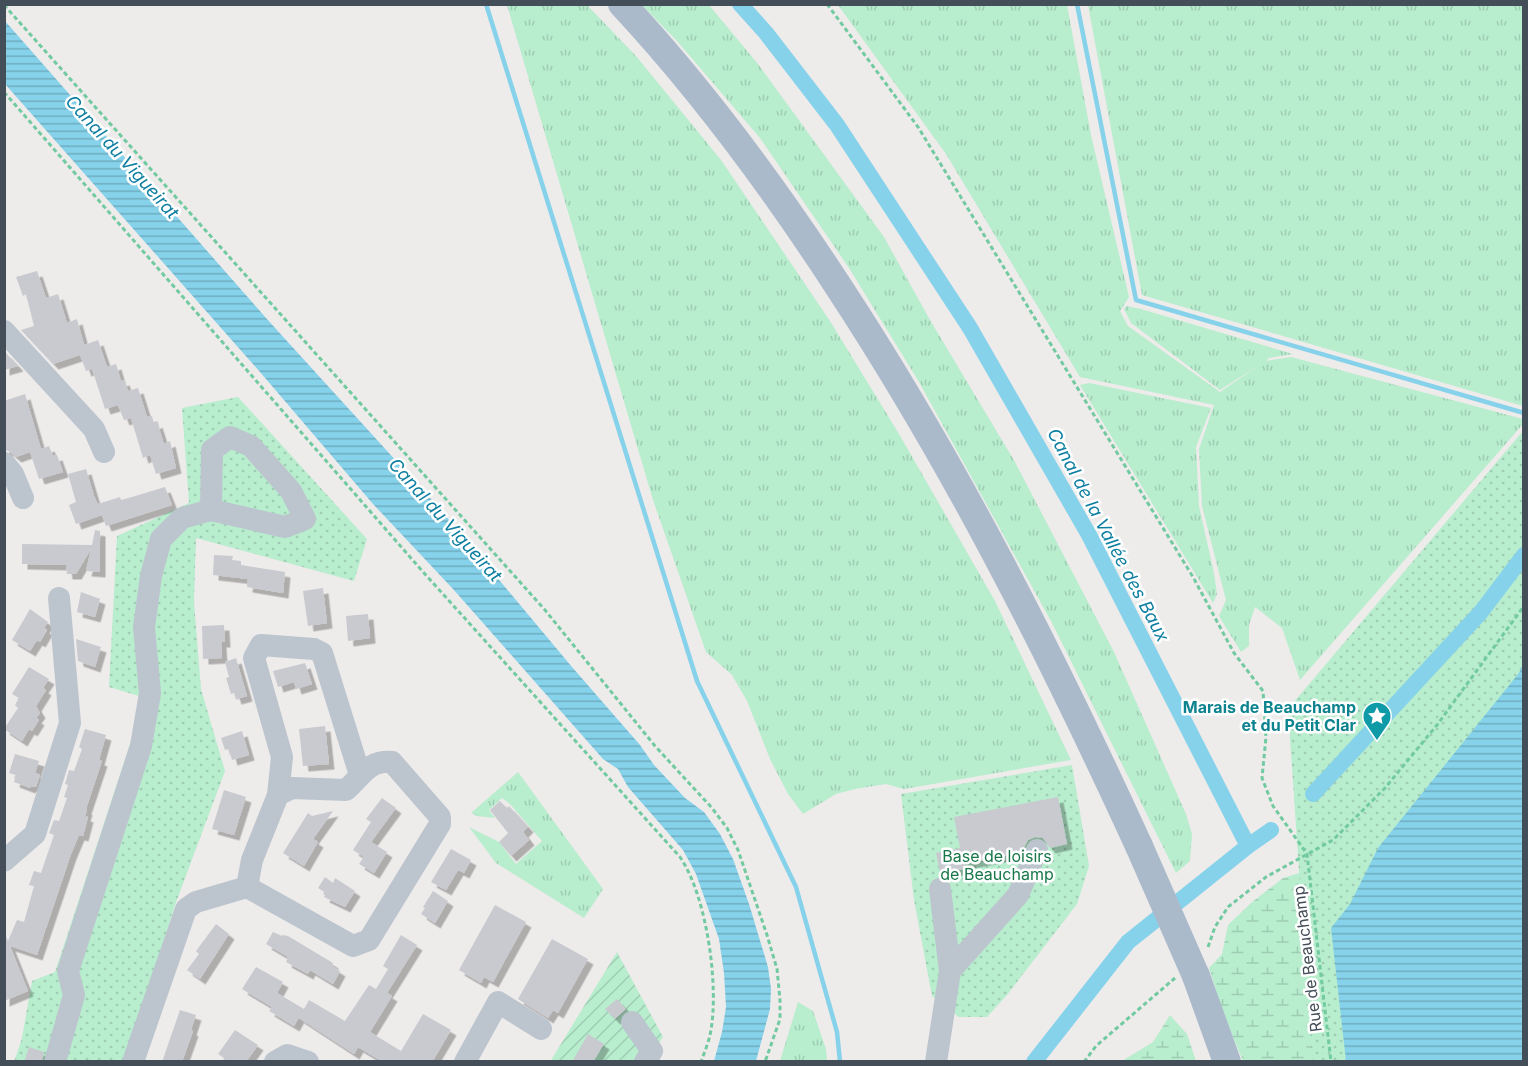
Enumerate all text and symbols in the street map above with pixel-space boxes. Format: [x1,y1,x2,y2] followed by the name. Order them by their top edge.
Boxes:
[61,91,184,223] water label: Canal du Vigueirat
[1043,425,1174,645] water label: Canal de la Vallée des Baux
[384,454,507,586] water label: Canal du Vigueirat
[1183,697,1356,735] place label: Marais de Beauchamp et du Petit Clar
[1361,700,1393,742] place icon: Marais de Beauchamp et du Petit Clar
[940,846,1054,884] park label: Base de loisirs de Beauchamp
[1288,885,1326,1033] street label: Rue de Beauchamp

